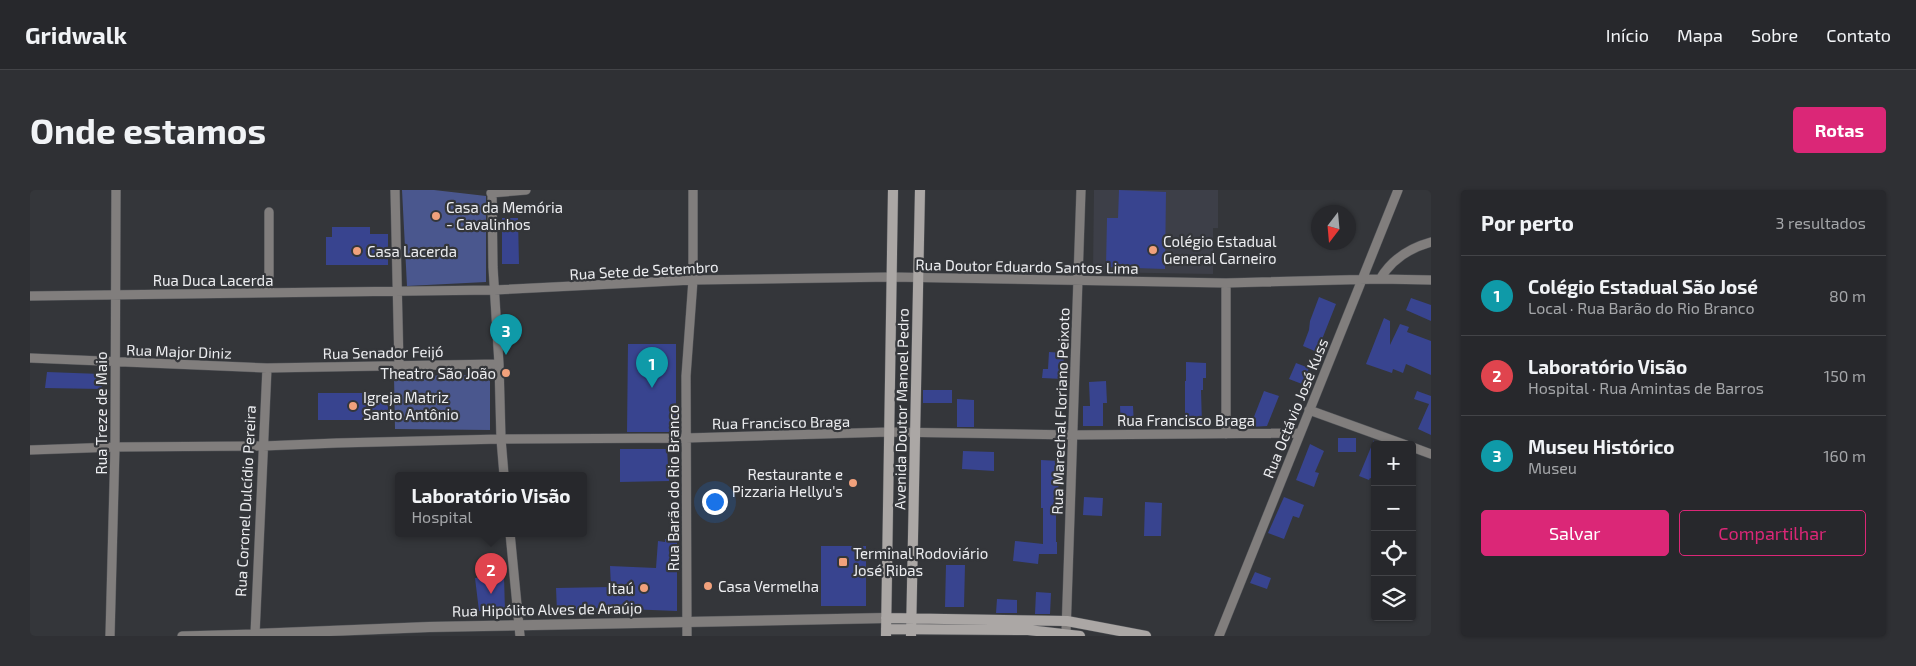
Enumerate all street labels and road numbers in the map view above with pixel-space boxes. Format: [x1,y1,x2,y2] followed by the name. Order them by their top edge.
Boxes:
[915,255,1139,277] street label: Rua Doutor Eduardo Santos Lima
[569,257,719,283] street label: Rua Sete de Setembro
[153,271,273,289] street label: Rua Duca Lacerda
[1047,307,1073,515] street label: Rua Marechal Floriano Peixoto
[890,308,912,510] street label: Avenida Doutor Manoel Pedro
[1259,335,1331,481] street label: Rua Octávio José Kuss
[126,340,232,363] street label: Rua Major Diniz
[322,342,444,363] street label: Rua Senador Feijó
[92,352,110,474] street label: Rua Treze de Maio
[231,405,259,597] street label: Rua Coronel Dulcídio Pereira
[664,405,682,571] street label: Rua Barão do Rio Branco
[1117,411,1255,429] street label: Rua Francisco Braga
[712,412,850,432] street label: Rua Francisco Braga
[452,598,642,621] street label: Rua Hipólito Alves de Araújo

